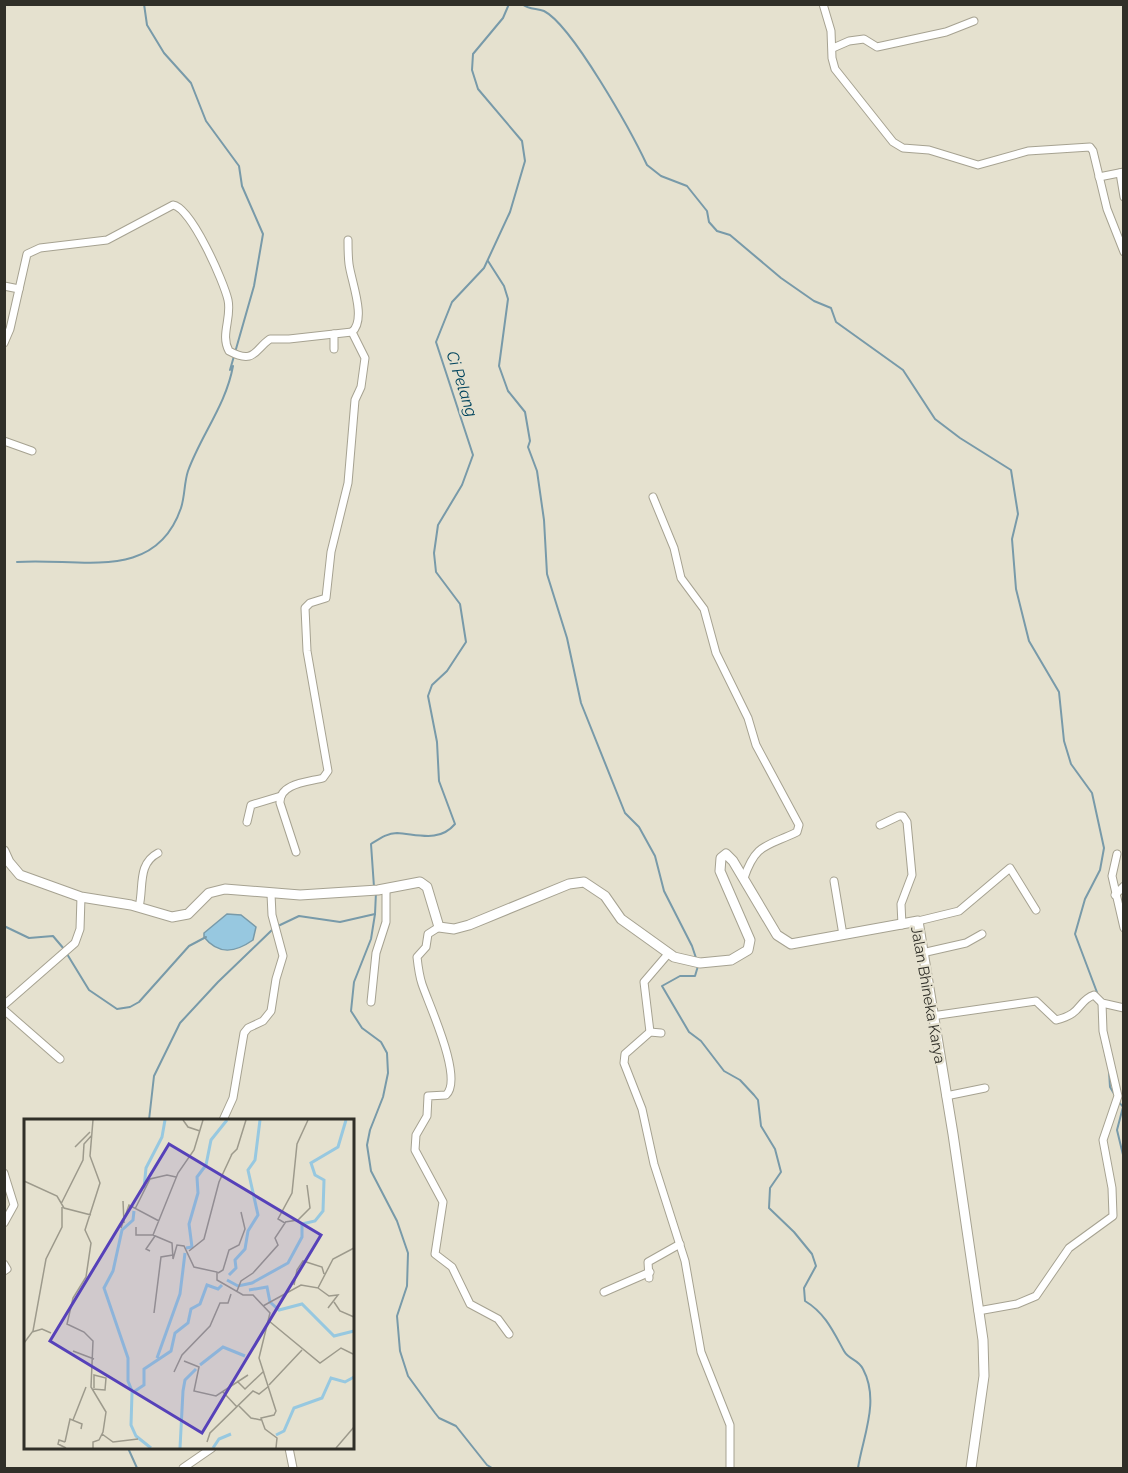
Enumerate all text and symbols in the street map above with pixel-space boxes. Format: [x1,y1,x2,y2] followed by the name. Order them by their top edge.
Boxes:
[442,349,482,420] water label: Ci Pelang
[907,925,949,1065] street label: Jalan Bhineka Karya
[24,1119,354,1449] inset map

